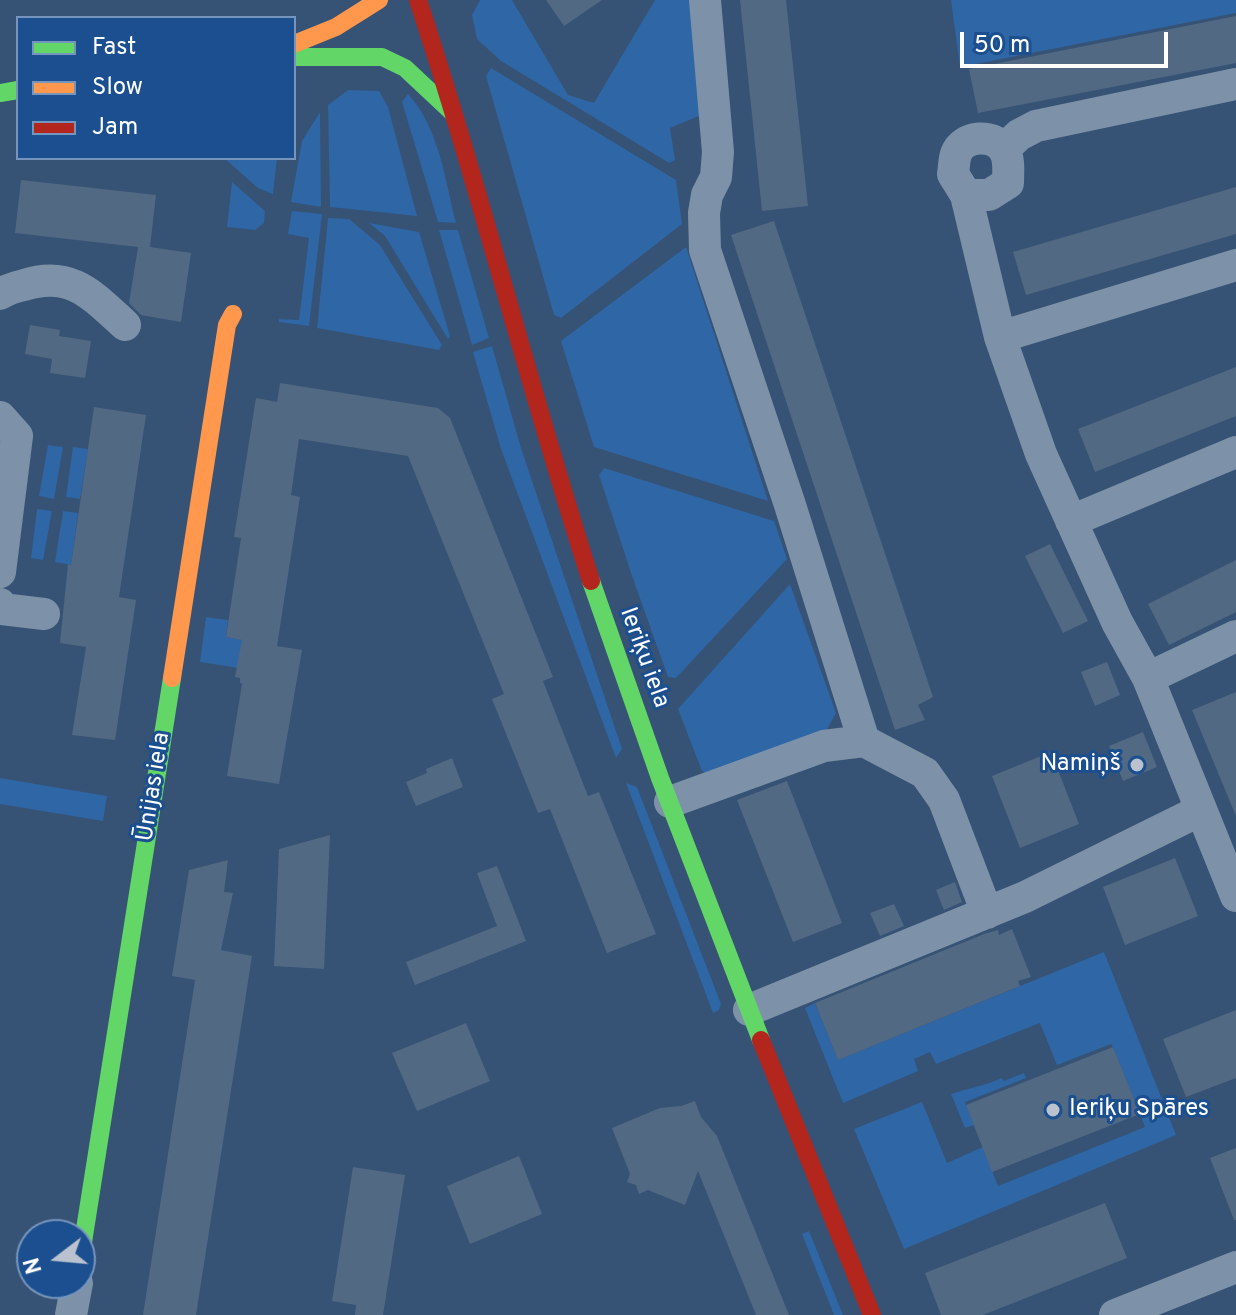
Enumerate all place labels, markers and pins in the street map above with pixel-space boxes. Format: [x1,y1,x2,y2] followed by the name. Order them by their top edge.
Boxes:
[1041,751,1121,779] place label: Namiņš
[1128,756,1146,774] marker: Namiņš
[1069,1096,1209,1124] place label: Ieriķu Spāres
[1044,1101,1062,1119] marker: Ieriķu Spāres

